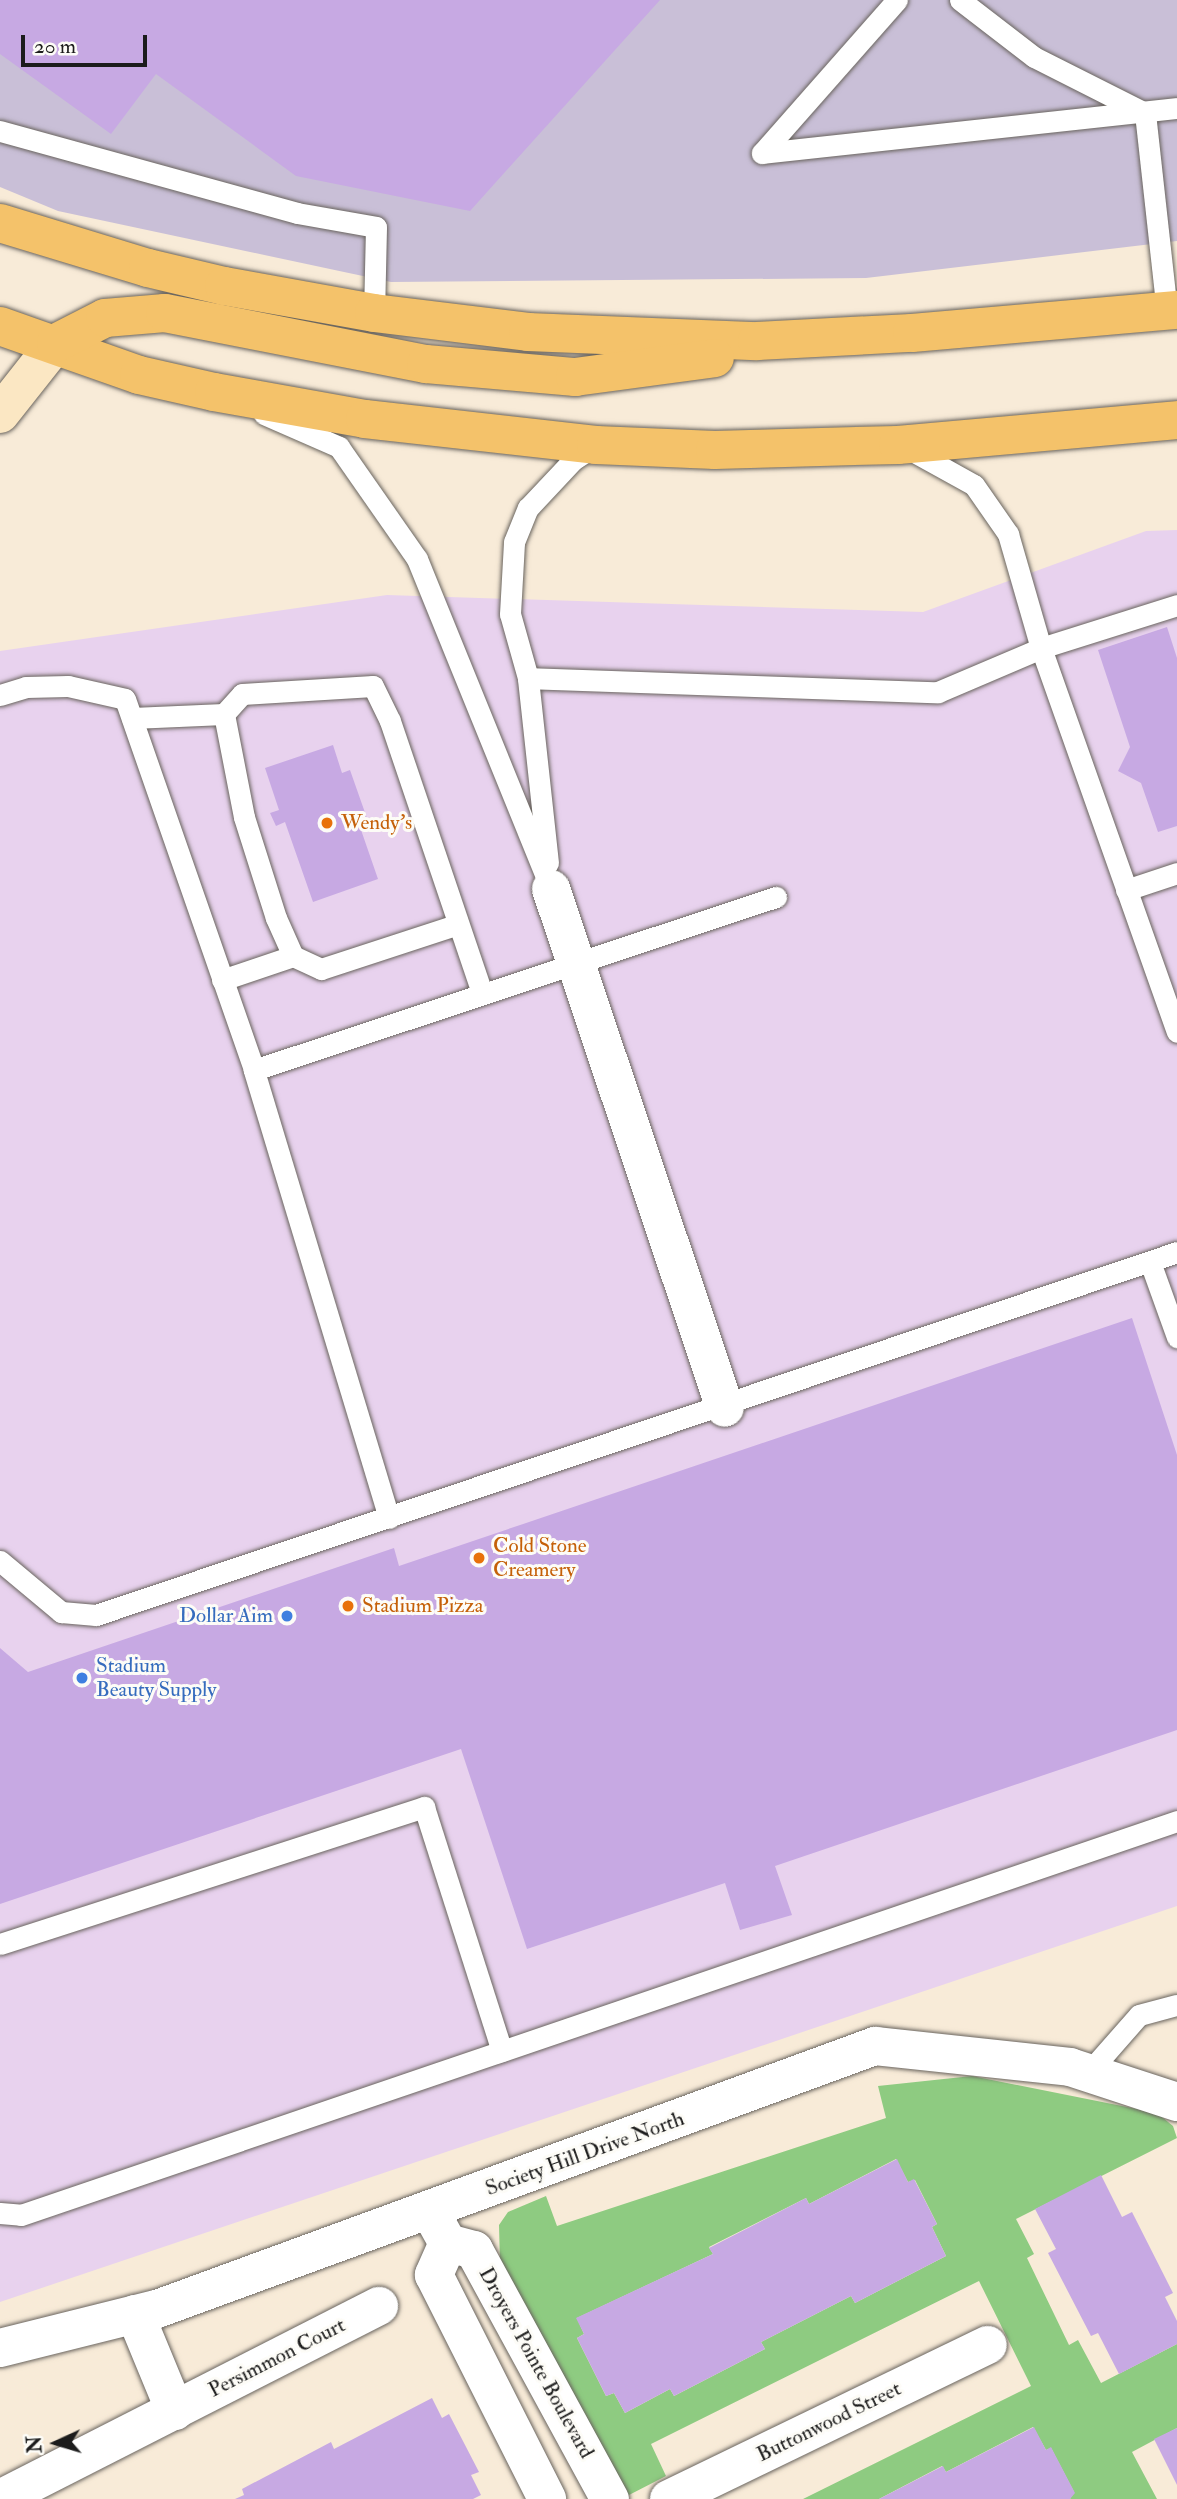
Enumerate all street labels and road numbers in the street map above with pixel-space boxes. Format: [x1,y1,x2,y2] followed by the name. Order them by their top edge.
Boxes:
[482,2106,688,2202] street label: Society Hill Drive North
[473,2263,599,2463] street label: Droyers Pointe Boulevard
[204,2313,350,2403] street label: Persimmon Court
[753,2376,905,2468] street label: Buttonwood Street

